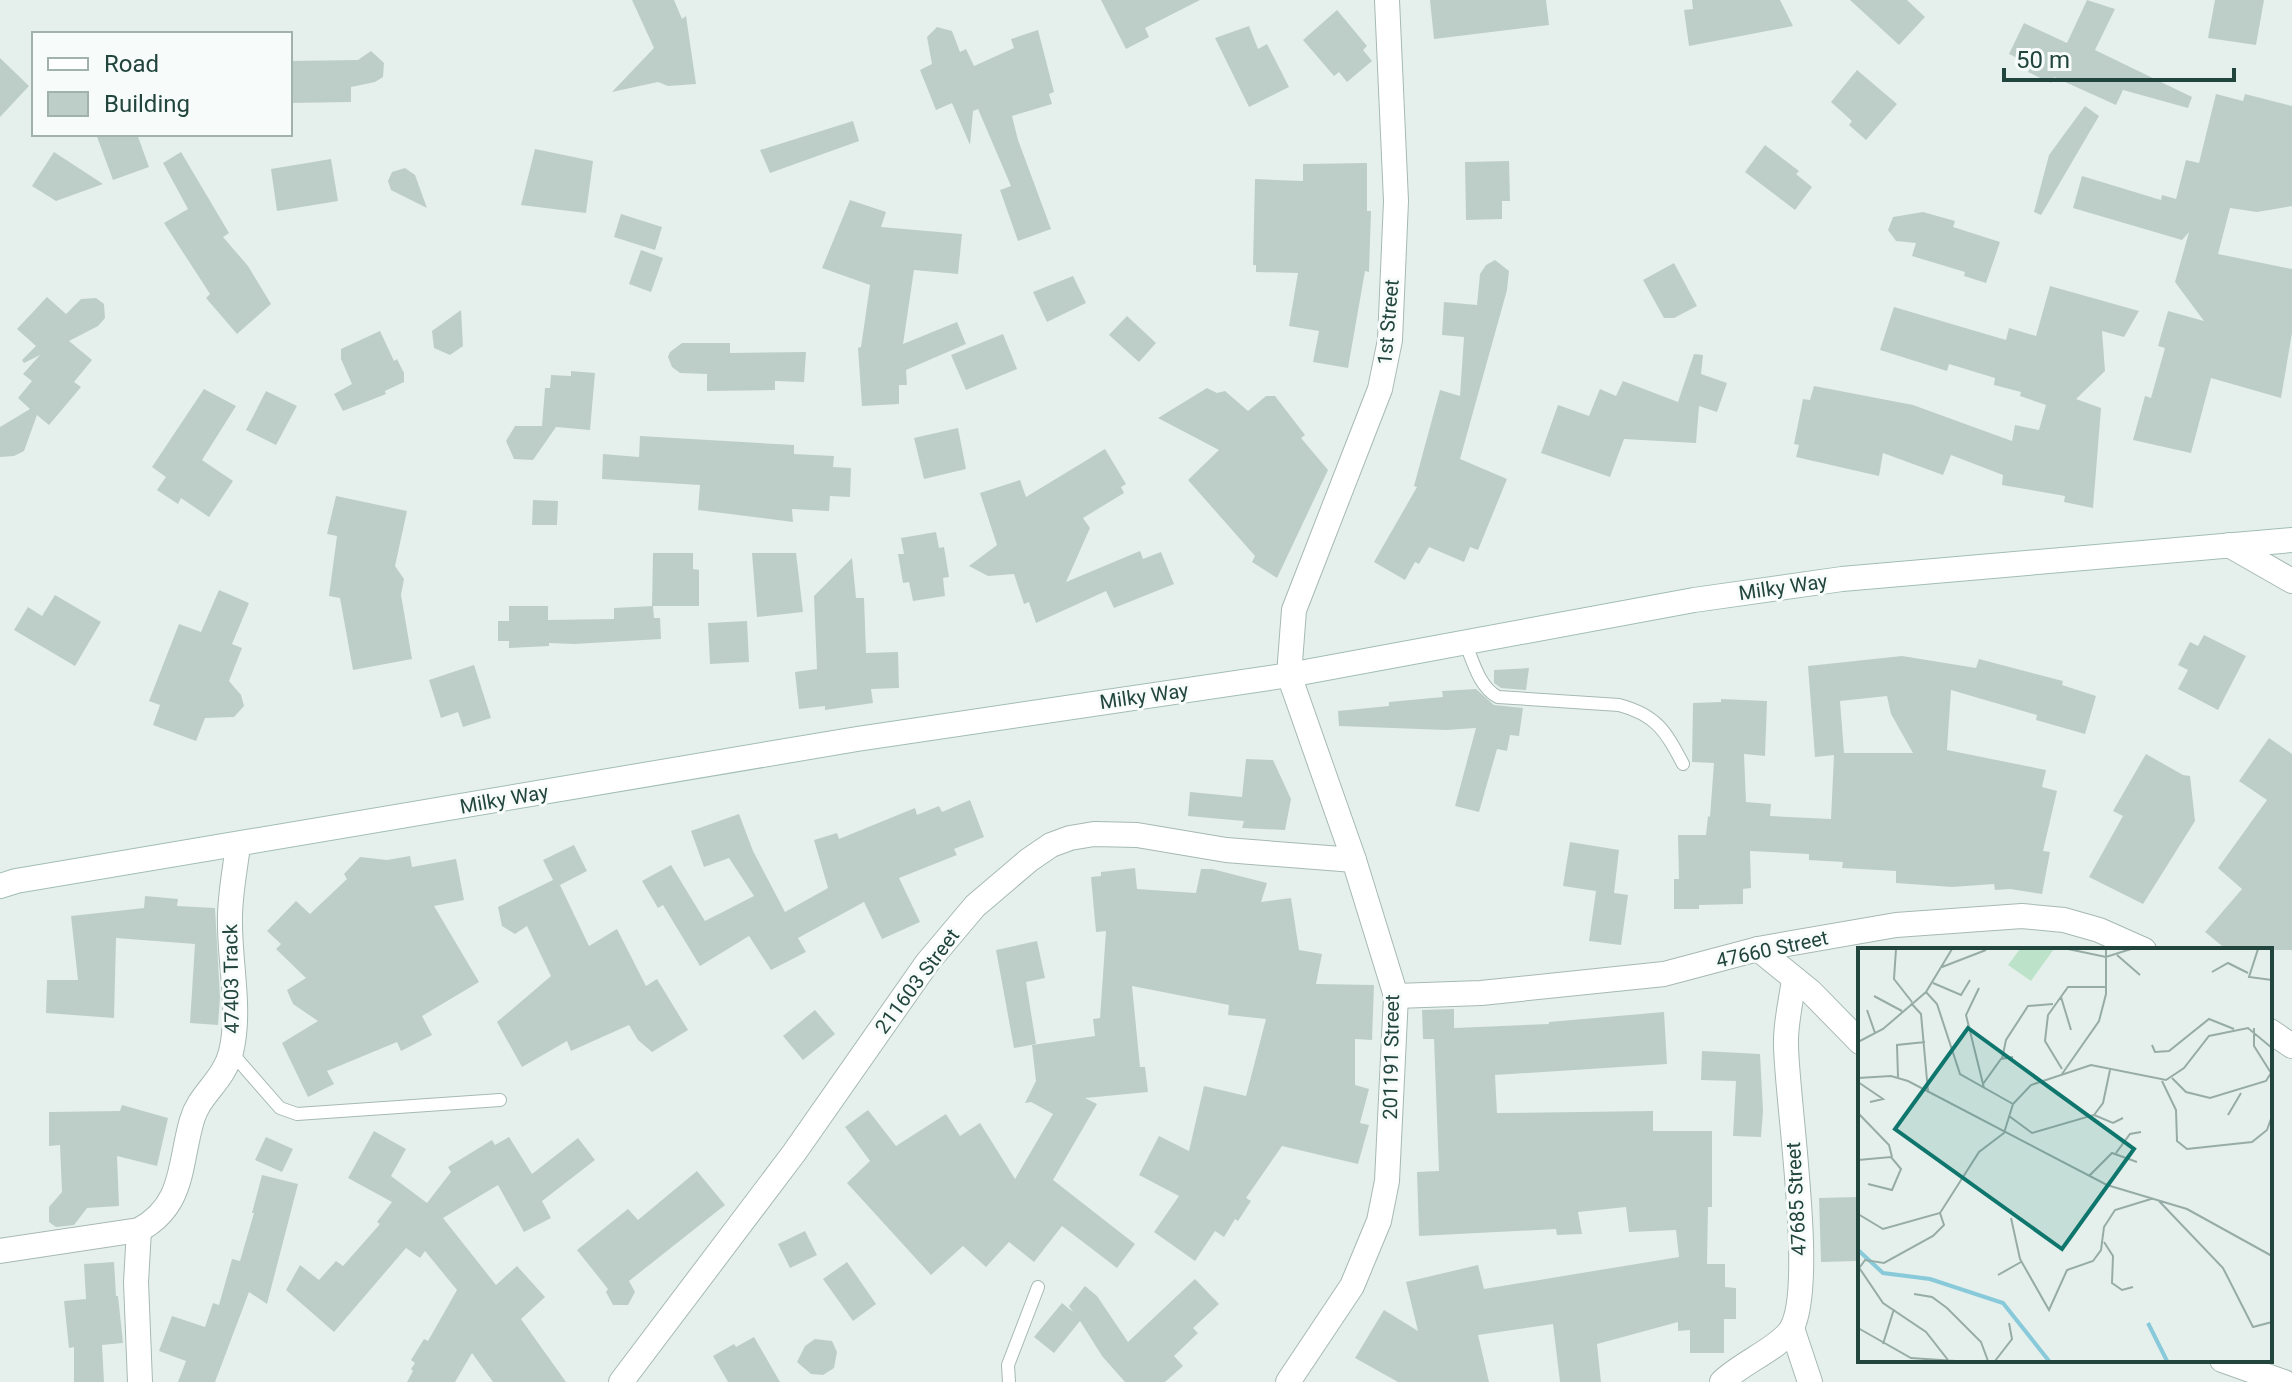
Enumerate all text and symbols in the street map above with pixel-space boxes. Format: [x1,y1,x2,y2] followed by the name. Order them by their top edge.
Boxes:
[32,32,292,136] legend
[2004,32,2234,82] scale bar
[2016,46,2070,74] text: 50 m
[104,50,159,78] text: Road
[104,90,190,118] text: Building
[1372,278,1404,366] street label: 1st Street
[1737,569,1829,605] street label: Milky Way
[1098,678,1190,714] street label: Milky Way
[458,779,551,819] street label: Milky Way
[218,923,244,1034] street label: 47403 Track
[870,924,964,1038] street label: 211603 Street
[1714,925,1830,973] street label: 47660 Street
[1858,948,2272,1362] inset map
[1378,994,1404,1120] street label: 201191 Street
[1781,1141,1811,1257] street label: 47685 Street

